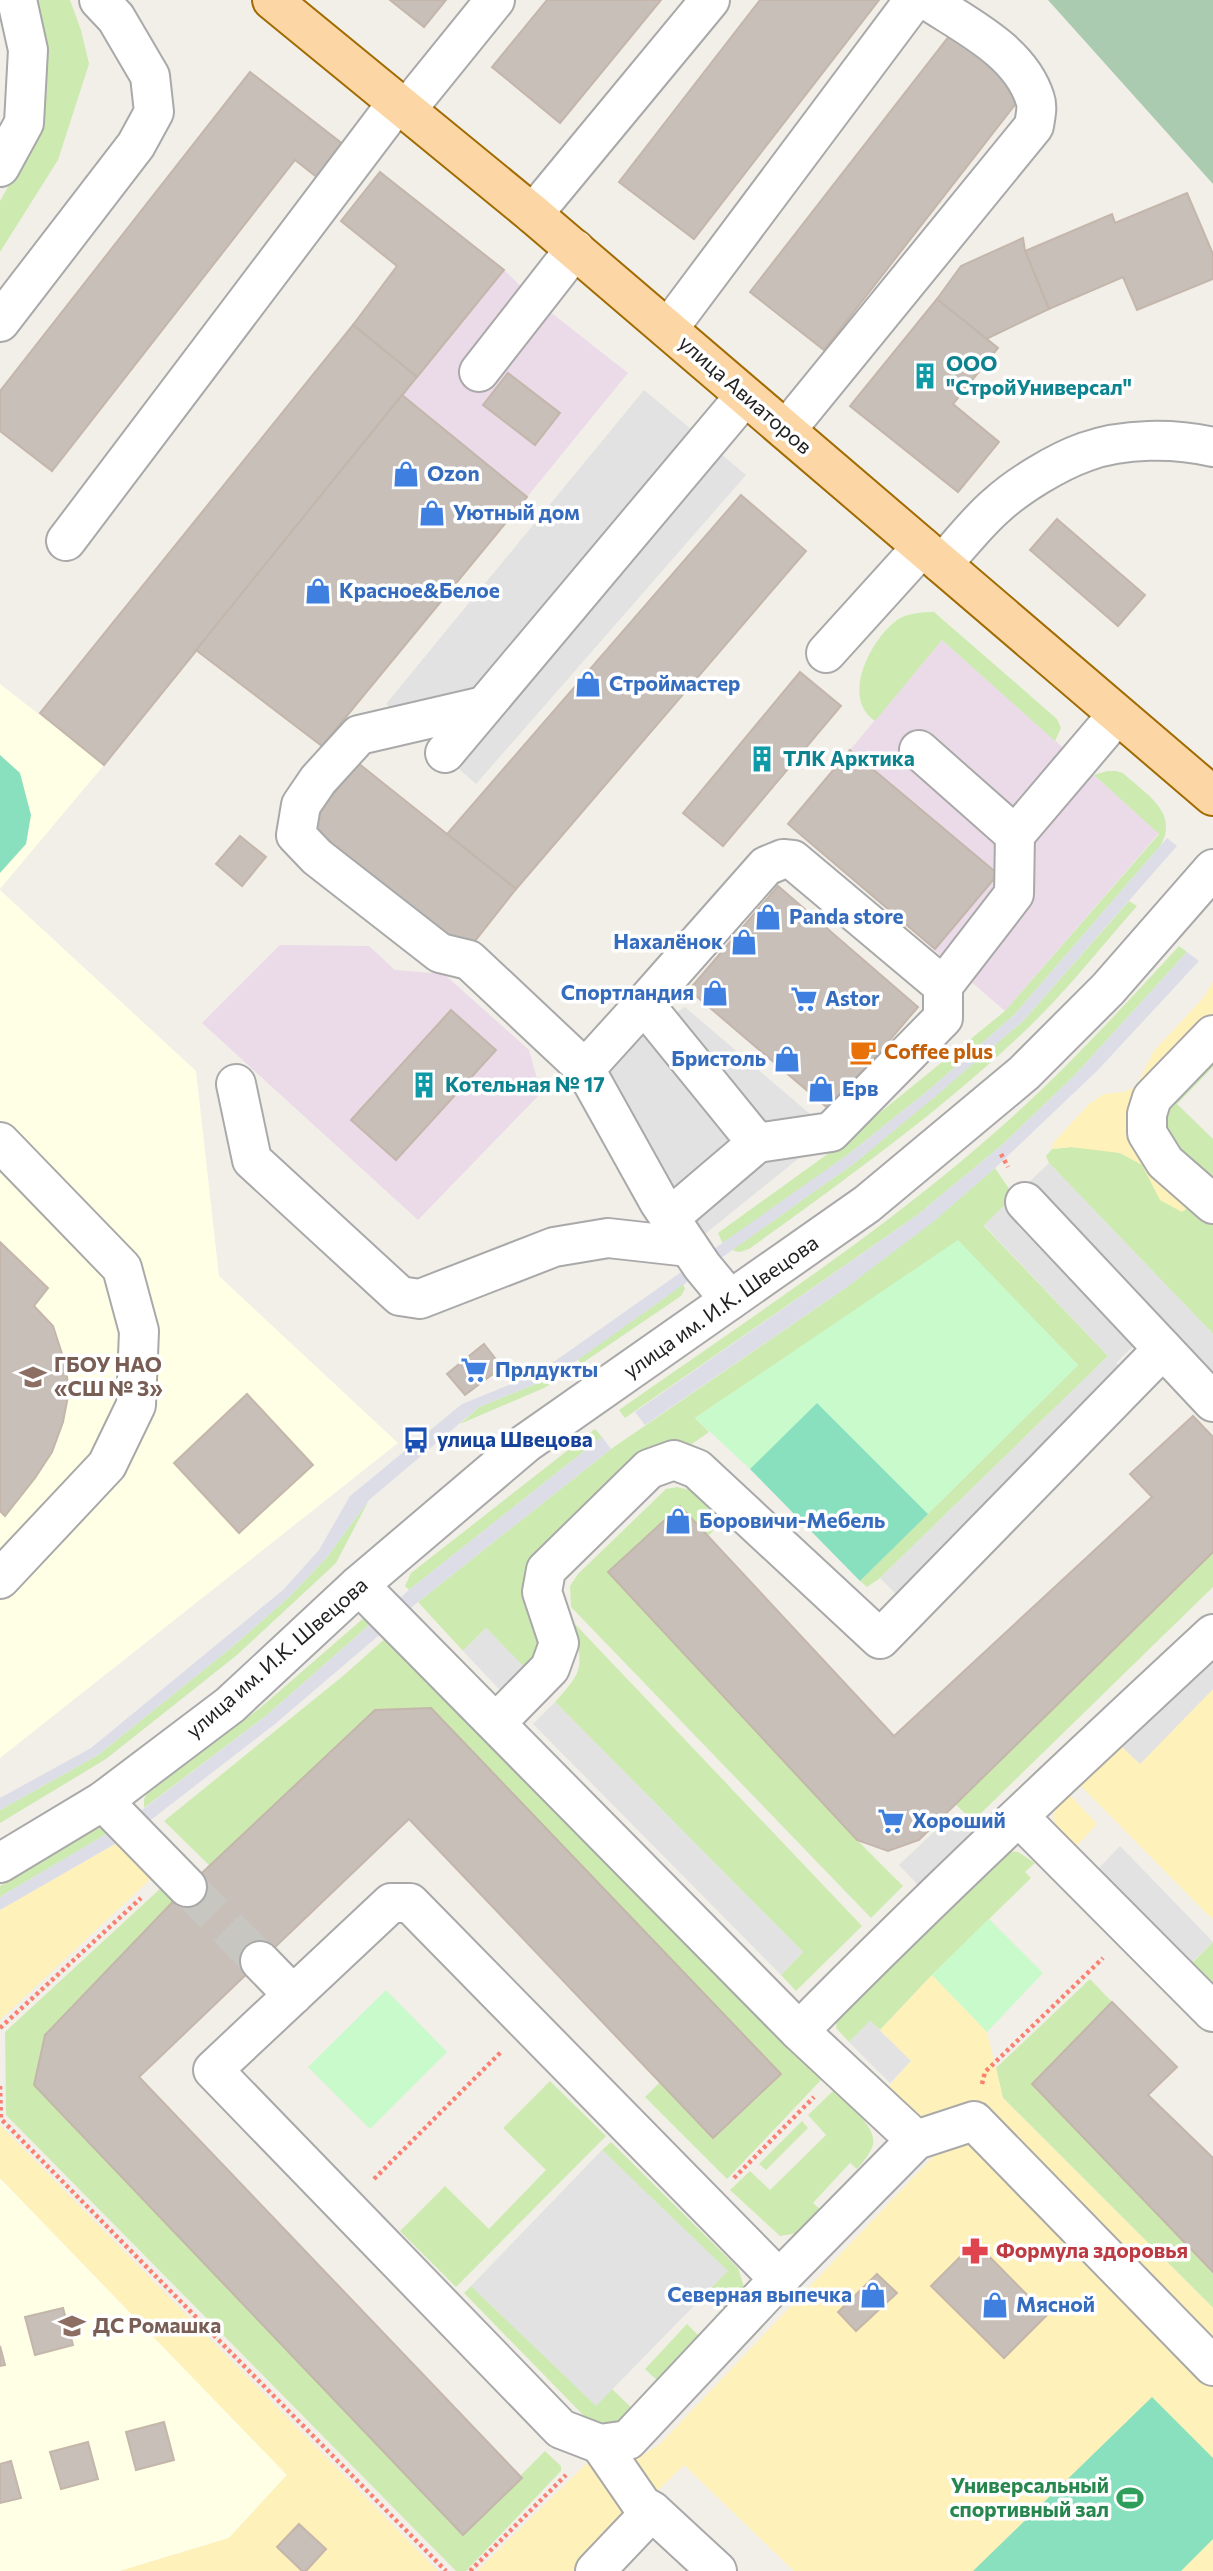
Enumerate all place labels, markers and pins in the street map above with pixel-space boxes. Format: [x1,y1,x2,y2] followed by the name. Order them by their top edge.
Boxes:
[946,350,1132,399] place label: ООО "СтройУниверсал"
[910,361,940,391] building icon: ООО "СтройУниверсал"
[391,459,421,489] shop icon: Ozon
[427,460,480,485] place label: Ozon
[417,498,447,528] shop icon: Уютный дом
[453,499,580,524] place label: Уютный дом
[303,576,333,606] shop icon: Красное&Белое
[339,577,500,602] place label: Красное&Белое
[573,669,603,699] shop icon: Строймастер
[609,670,740,695] place label: Строймастер
[747,744,777,774] building icon: ТЛК Арктика
[783,745,915,770] place label: ТЛК Арктика
[753,902,783,932] shop icon: Panda store
[789,903,904,928] place label: Panda store
[729,927,759,957] shop icon: Нахалёнок
[613,928,723,953] place label: Нахалёнок
[700,978,730,1008] shop icon: Спортландия
[561,979,694,1004] place label: Спортландия
[789,984,819,1014] supermarket icon: Astor
[825,985,880,1010] place label: Astor
[848,1037,878,1067] cafe icon: Coffee plus
[884,1038,993,1063] place label: Coffee plus
[772,1044,802,1074] shop icon: Бристоль
[671,1045,766,1070] place label: Бристоль
[409,1070,439,1100] building icon: Котельная № 17
[445,1071,605,1096] place label: Котельная № 17
[806,1074,836,1104] shop icon: Ерв
[842,1075,878,1100] place label: Ерв
[54,1351,163,1400] place label: ГБОУ НАО «СШ № 3»
[459,1355,489,1385] supermarket icon: Прлдукты
[495,1356,598,1381] place label: Прлдукты
[18,1362,48,1392] school or university icon: ГБОУ НАО «СШ № 3»
[401,1425,431,1455] bus stop icon: улица Швецова
[437,1426,593,1451] place label: улица Швецова
[663,1506,693,1536] shop icon: Боровичи-Мебель
[699,1507,885,1532] place label: Боровичи-Мебель
[876,1806,906,1836] supermarket icon: Хороший
[912,1807,1006,1832] place label: Хороший
[960,2236,990,2266] pharmacy icon: Формула здоровья
[996,2237,1188,2262] place label: Формула здоровья
[858,2280,888,2310] shop icon: Северная выпечка
[667,2281,852,2306] place label: Северная выпечка
[980,2290,1010,2320] shop icon: Мясной
[1016,2291,1095,2316] place label: Мясной
[57,2311,87,2341] school or university icon: ДС Ромашка
[93,2312,221,2337] place label: ДС Ромашка
[949,2472,1109,2521] place label: Универсальный спортивный зал
[1115,2483,1145,2513] sports icon: Универсальный спортивный зал

